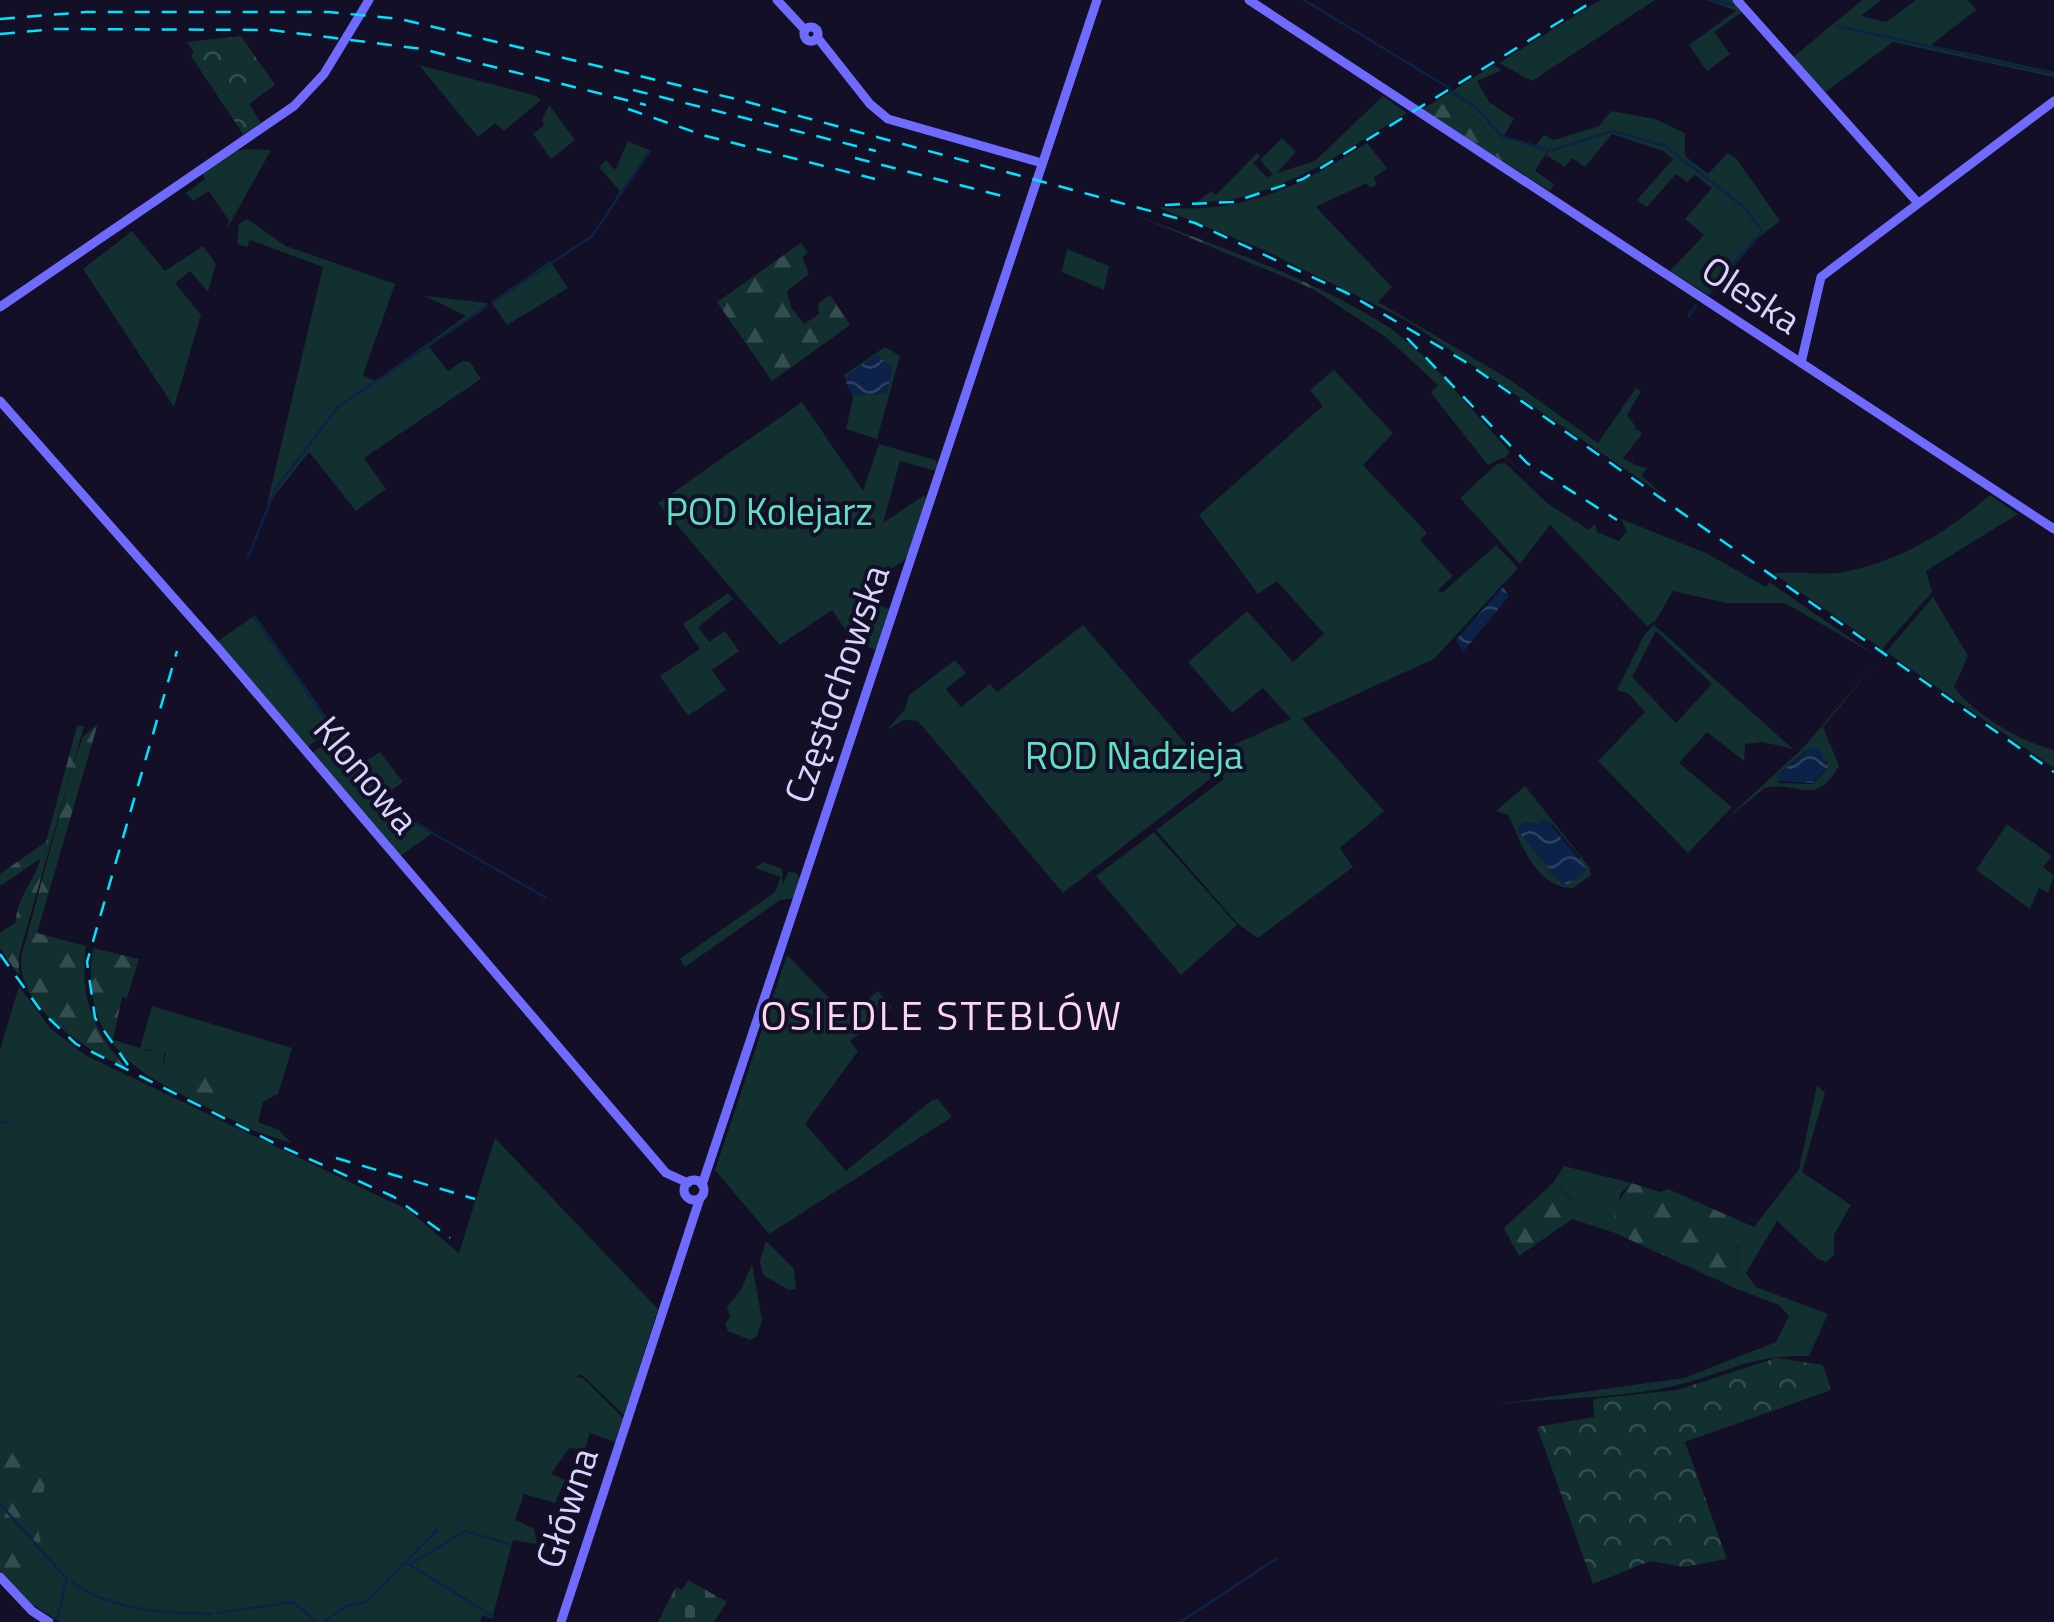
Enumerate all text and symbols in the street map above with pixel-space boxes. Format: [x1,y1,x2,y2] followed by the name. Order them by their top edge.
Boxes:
[1691,240,1813,348] street label: Oleska
[665,482,873,540] park label: POD Kolejarz
[768,557,904,811] street label: Częstochowska
[300,703,434,846] street label: Klonowa
[1025,726,1243,784] park label: ROD Nadzieja
[761,985,1123,1046] district label: OSIEDLE STEBLÓW
[519,1440,613,1575] street label: Główna

